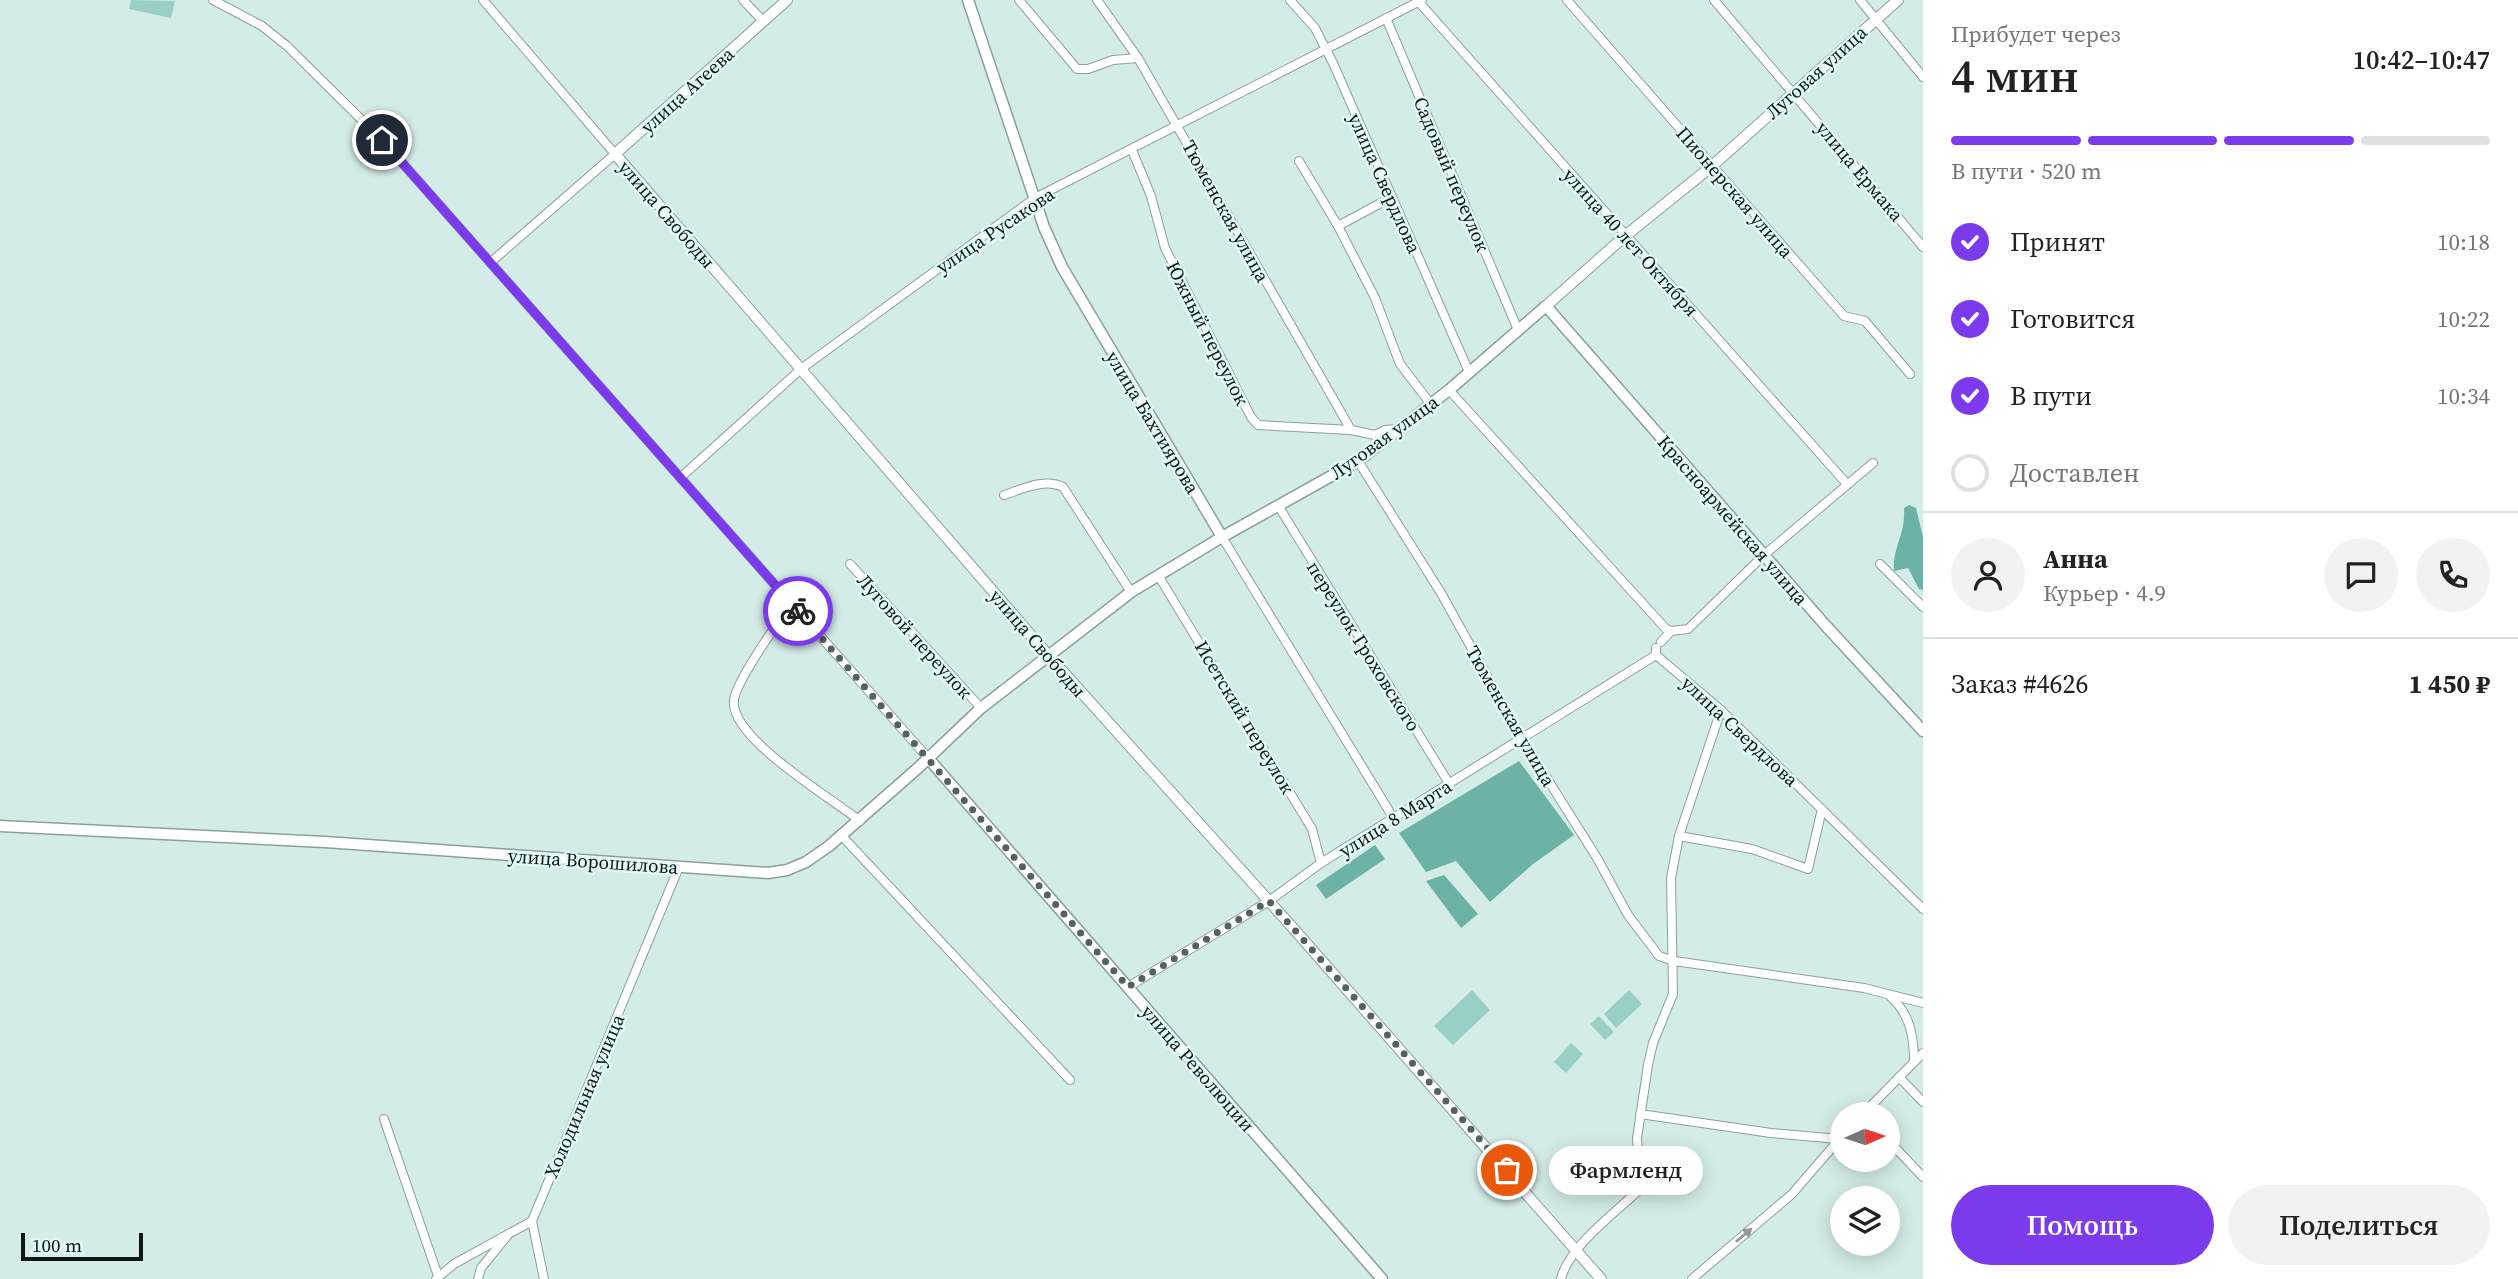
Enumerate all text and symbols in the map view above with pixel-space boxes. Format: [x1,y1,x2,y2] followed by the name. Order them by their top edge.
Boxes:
[1951,18,2121,50] text: Прибудет через
[1759,19,1873,125] street label: Луговая улица
[634,41,740,139] street label: улица Агеева
[2353,42,2490,78] text: 10:42–10:47
[1951,44,2079,107] text: 4 мин
[1408,93,1497,256] street label: Садовый переулок
[1342,109,1428,258] street label: улица Свердлова
[352,110,412,170] pin
[1810,115,1910,227] street label: улица Ермака
[363,121,401,159] icon: home
[1670,121,1800,264] street label: Пионерская улица
[1176,135,1276,287] street label: Тюменская улица
[613,154,721,274] street label: улица Свободы
[1951,155,2102,187] text: В пути · 520 m
[1557,162,1705,322] street label: улица 40 лет Октября
[931,181,1060,279] street label: улица Русакова
[1951,223,1989,261] icon: check
[2010,224,2105,260] text: Принят
[2437,226,2490,258] text: 10:18
[1160,256,1256,410] street label: Южный переулок
[1951,300,1989,338] icon: check
[2010,301,2135,337] text: Готовится
[2437,303,2490,335] text: 10:22
[1100,346,1206,499] street label: улица Бахтиярова
[1951,377,1989,415] icon: check
[2010,378,2092,414] text: В пути
[2437,380,2490,412] text: 10:34
[1324,388,1444,485] street label: Луговая улица
[1652,429,1814,611] street label: Красноармейская улица
[2010,455,2139,491] text: Доставлен
[1951,538,2025,612] button: person
[2324,538,2398,612] button: chat
[2416,538,2490,612] button: phone
[2043,541,2108,577] text: Анна
[1301,556,1427,736] street label: переулок Гроховского
[852,568,979,705] street label: Луговой переулок
[763,576,833,646] courier
[2043,577,2166,609] text: Курьер · 4.9
[984,583,1092,703] street label: улица Свободы
[779,592,817,630] icon: bike
[1189,635,1301,799] street label: Исетский переулок
[1460,641,1562,792] street label: Тюменская улица
[1951,666,2089,702] text: Заказ #4626
[2408,666,2490,702] text: 1 450 ₽
[1676,670,1804,792] street label: улица Свердлова
[1334,773,1457,863] street label: улица 8 Марта
[507,842,679,880] street label: улица Ворошилова
[1135,999,1261,1137] street label: улица Революции
[538,1010,630,1182] street label: Холодильная улица
[1830,1102,1900,1172] north arrow
[1830,1102,1900,1256] map controls
[1477,1140,1537,1200] pin
[1549,1146,1703,1194] callout: Фармленд
[1488,1151,1526,1189] icon: bag
[1570,1154,1682,1186] text: Фармленд
[1951,1185,2214,1265] button: Помощь
[2228,1185,2490,1265] button: Поделиться
[1830,1186,1900,1256] button: layers
[1736,1228,1753,1243] one-way arrow
[21,1230,144,1262] scale bar
[32,1232,82,1258] text: 100 m

